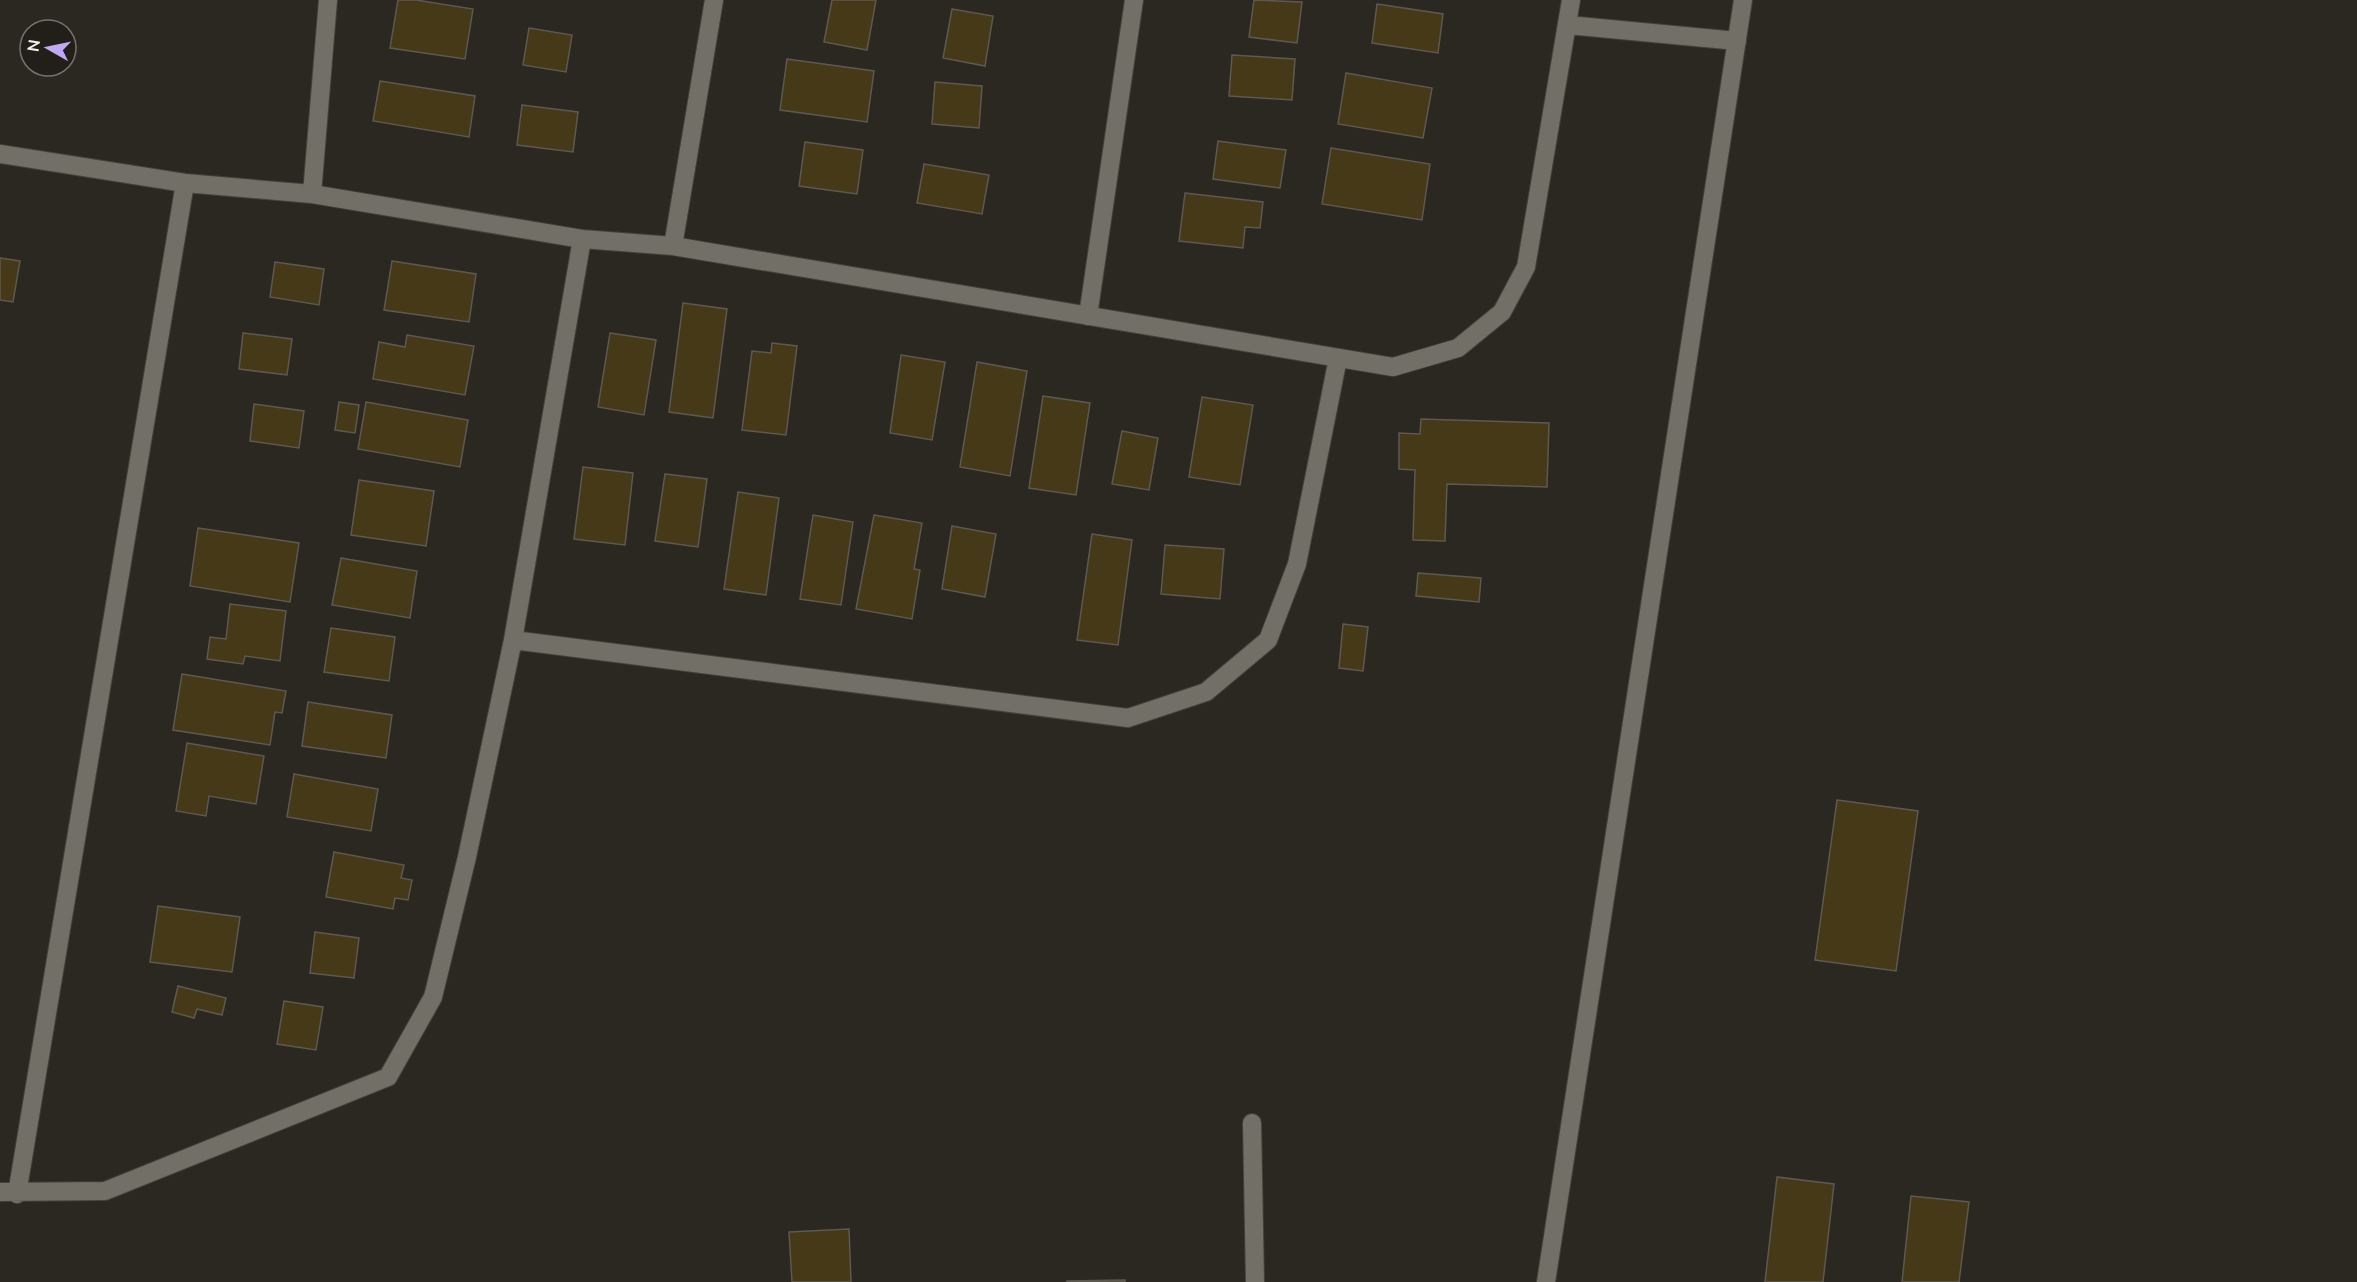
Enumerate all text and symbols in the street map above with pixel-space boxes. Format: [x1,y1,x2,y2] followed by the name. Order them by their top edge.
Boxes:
[18,18,78,78] north arrow
[22,38,44,53] text: N

